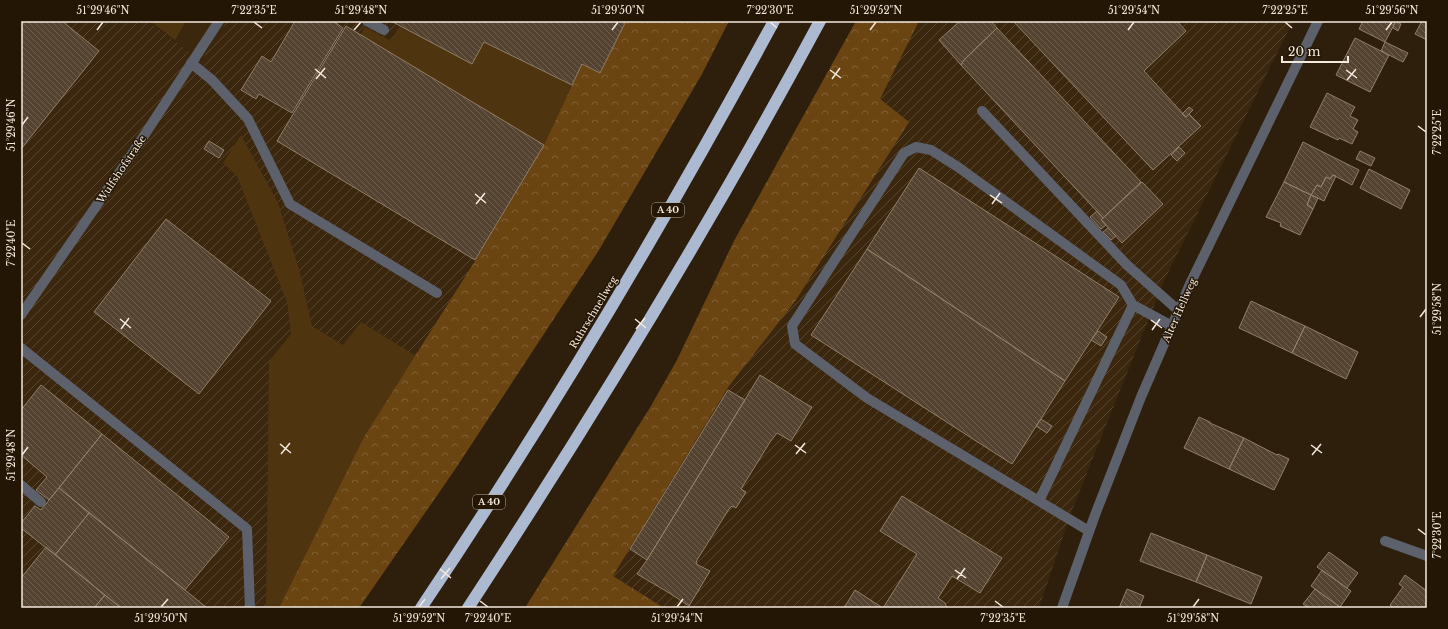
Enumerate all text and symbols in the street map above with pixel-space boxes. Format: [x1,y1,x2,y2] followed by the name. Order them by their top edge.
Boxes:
[77,4,129,17] text: 51°29'46"N
[231,4,277,17] text: 7°22'35"E
[335,4,387,17] text: 51°29'48"N
[591,4,645,17] text: 51°29'50"N
[746,4,794,17] text: 7°22'30"E
[850,4,902,17] text: 51°29'52"N
[1108,4,1160,17] text: 51°29'54"N
[1262,4,1308,17] text: 7°22'25"E
[1366,4,1418,17] text: 51°29'56"N
[1282,38,1348,64] scale bar
[1288,44,1320,59] text: 20 m
[5,99,18,151] text: 51°29'46"N
[1431,109,1444,155] text: 7°22'25"E
[93,133,149,206] street label: Wulfshofstraße
[652,203,684,217] road number: A 40
[5,220,18,266] text: 7°22'40"E
[567,273,621,351] street label: Ruhrschnellweg
[1159,275,1200,345] street label: Alter Hellweg
[1431,283,1444,335] text: 51°29'58"N
[5,429,18,481] text: 51°29'48"N
[473,495,505,509] road number: A 40
[1431,511,1444,559] text: 7°22'30"E
[134,612,188,625] text: 51°29'50"N
[393,612,445,625] text: 51°29'52"N
[465,612,511,625] text: 7°22'40"E
[651,612,703,625] text: 51°29'54"N
[980,612,1026,625] text: 7°22'35"E
[1167,612,1219,625] text: 51°29'58"N

